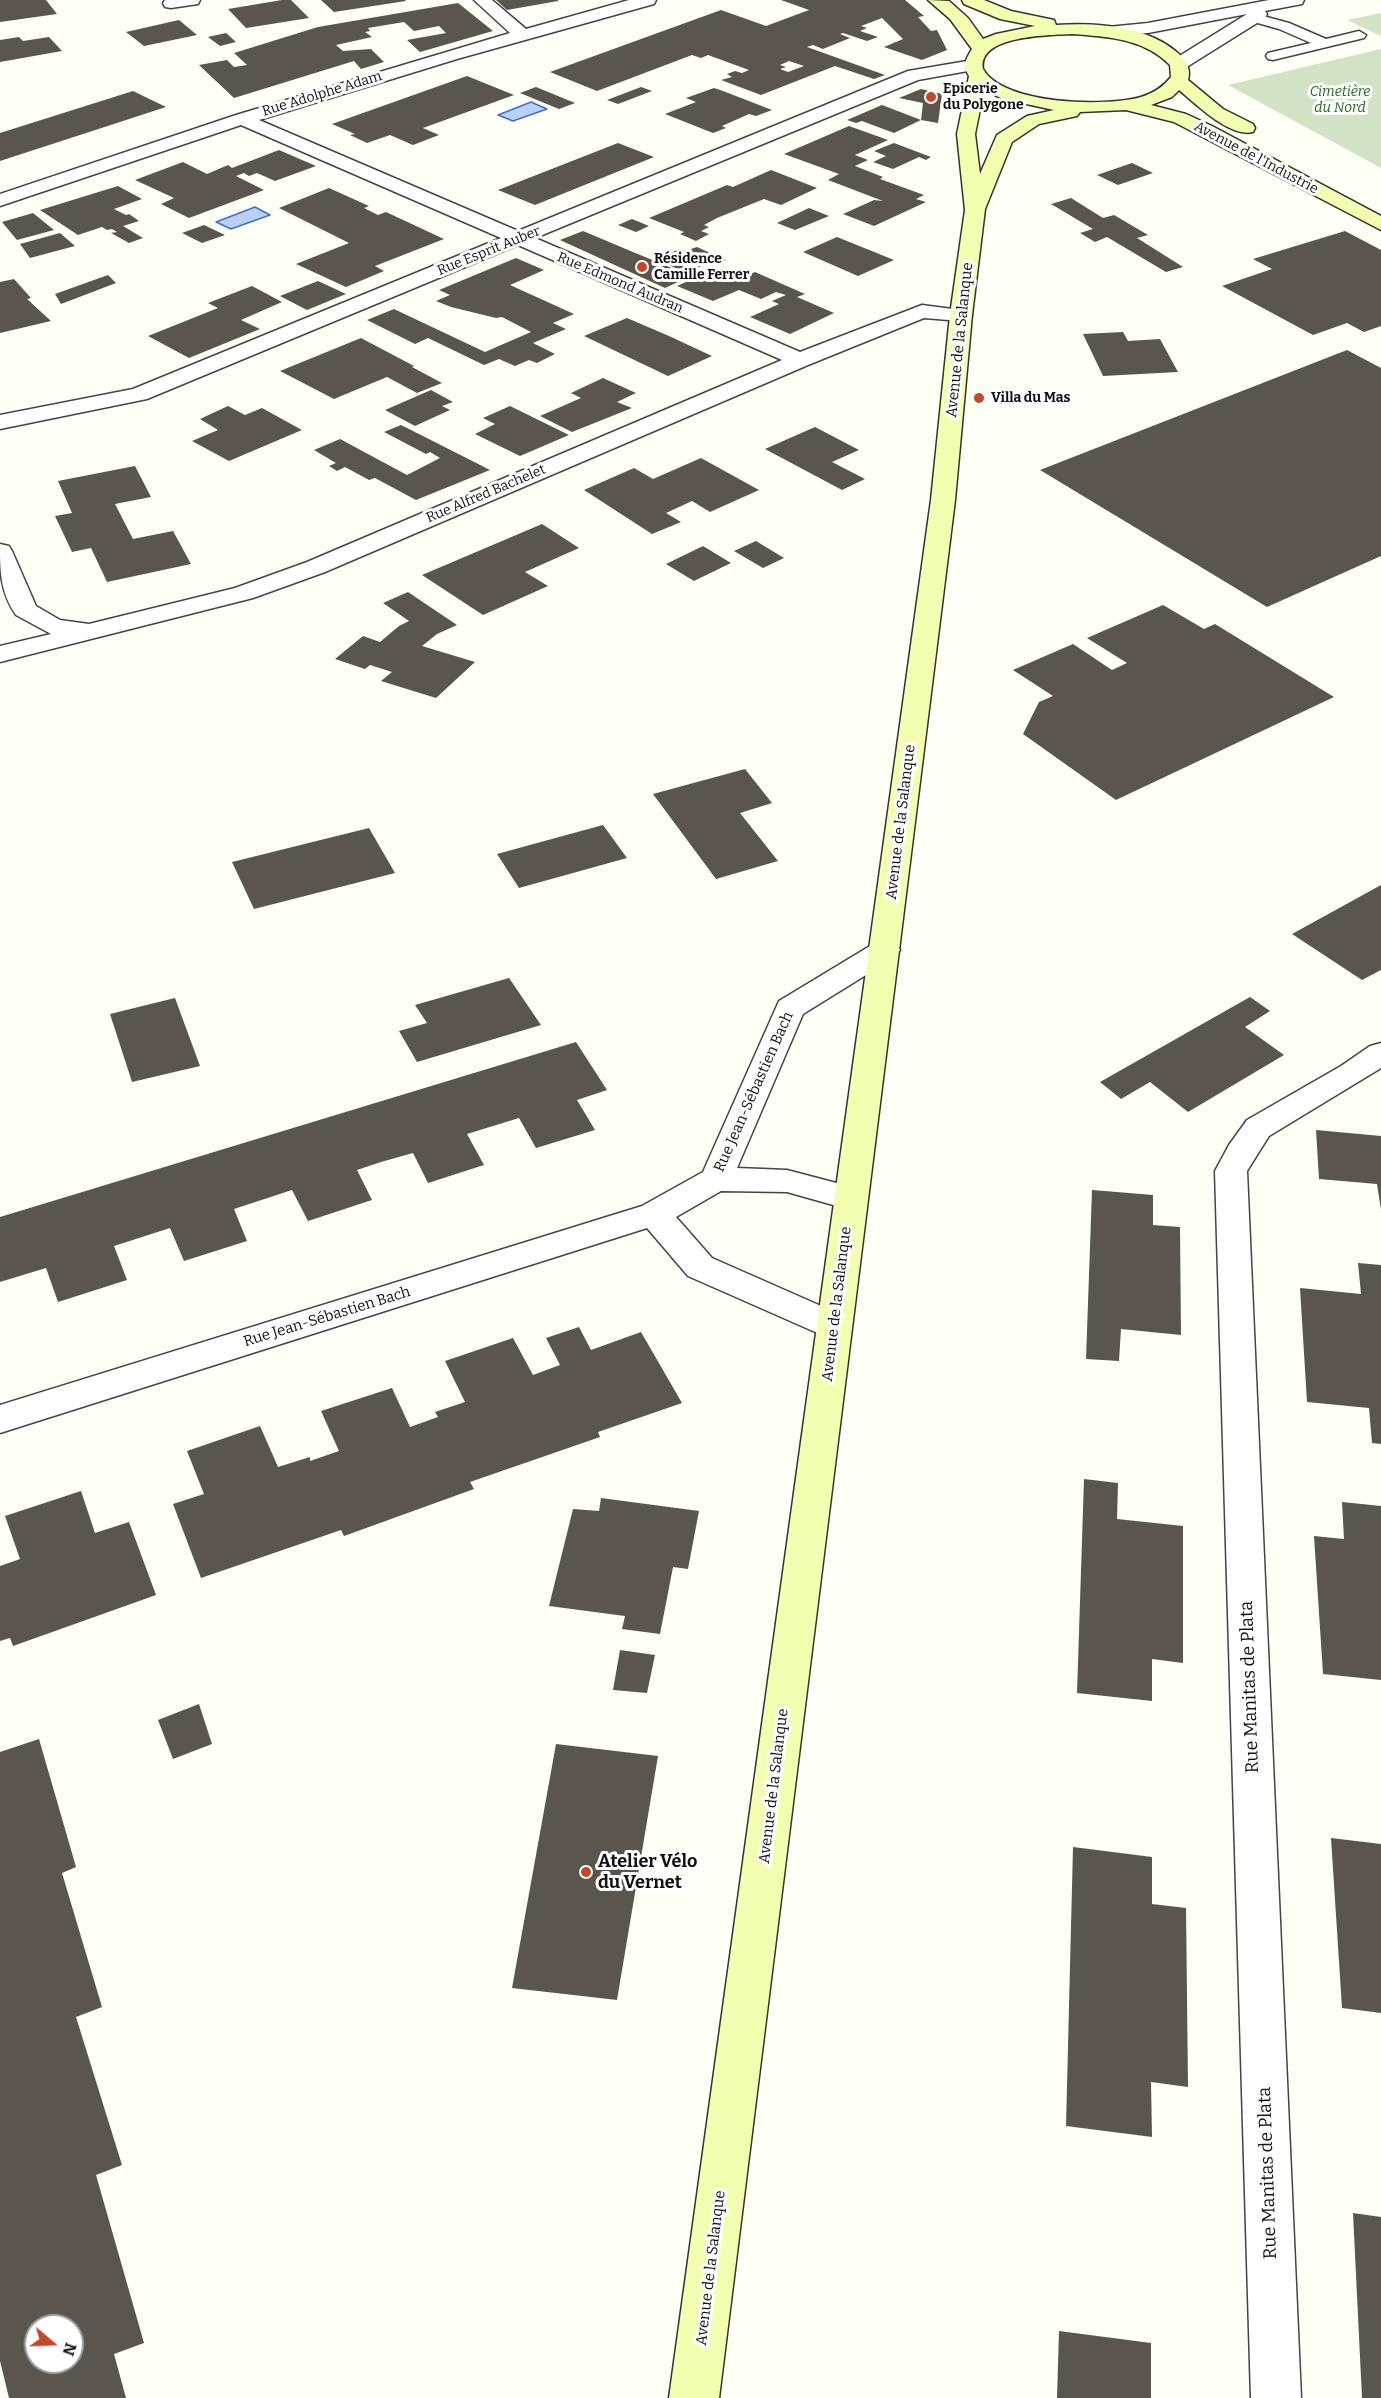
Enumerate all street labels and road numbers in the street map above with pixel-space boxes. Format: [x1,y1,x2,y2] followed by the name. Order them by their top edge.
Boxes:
[260,68,384,120] street label: Rue Adolphe Adam
[1191,118,1321,198] street label: Avenue de l'Industrie
[435,223,543,279] street label: Rue Esprit Auber
[555,249,685,317] street label: Rue Edmond Audran
[943,261,977,419] street label: Avenue de la Salanque
[424,461,548,527] street label: Rue Alfred Bachelet
[883,743,919,901] street label: Avenue de la Salanque
[710,1009,798,1175] street label: Rue Jean-Sébastien Bach
[819,1225,855,1383] street label: Avenue de la Salanque
[241,1283,413,1351] street label: Rue Jean-Sébastien Bach
[1236,1600,1264,1774] street label: Rue Manitas de Plata
[756,1707,792,1865] street label: Avenue de la Salanque
[1254,2086,1282,2260] street label: Rue Manitas de Plata
[693,2189,729,2347] street label: Avenue de la Salanque

